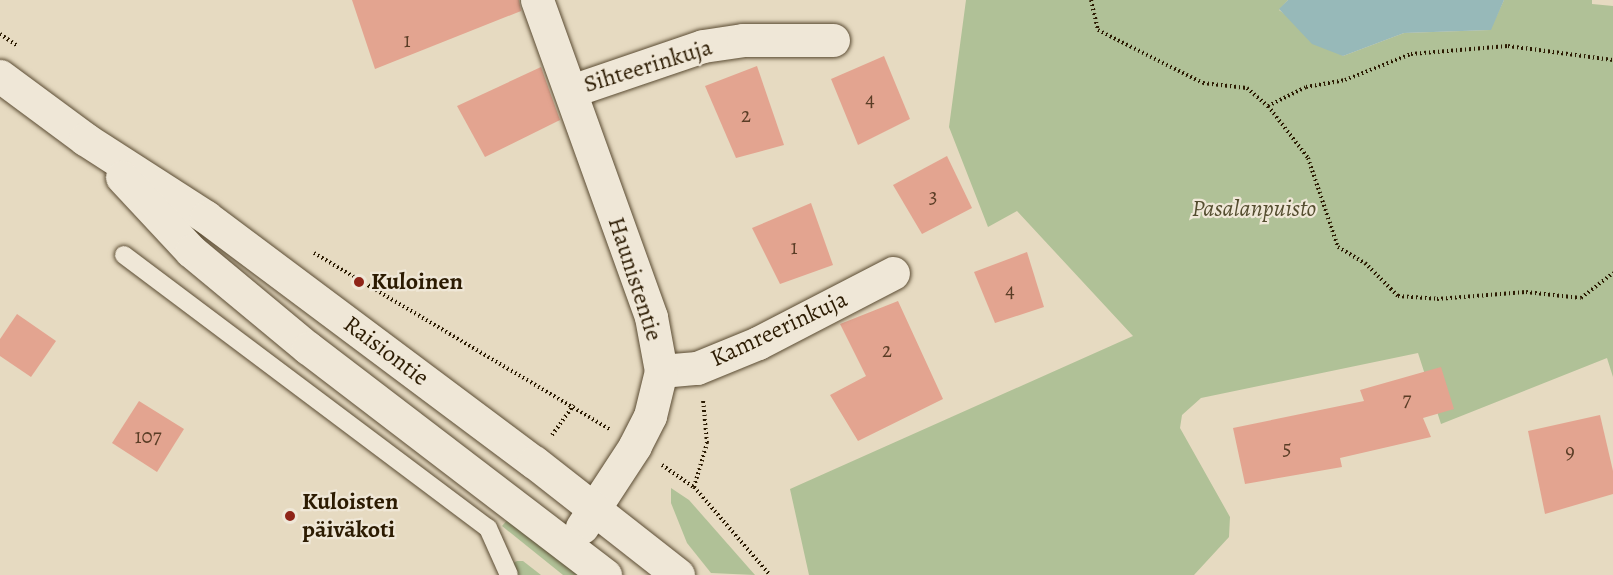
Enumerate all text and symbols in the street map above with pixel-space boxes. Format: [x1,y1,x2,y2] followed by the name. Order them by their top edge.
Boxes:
[403,27,411,53] house number: 1
[580,33,716,99] street label: Sihteerinkuja
[865,86,875,112] house number: 4
[741,102,751,128] house number: 2
[929,183,937,209] house number: 3
[1192,195,1316,223] park label: Pasalanpuisto
[601,213,669,345] street label: Haunistentie
[790,234,798,260] house number: 1
[371,268,463,296] place label: Kuloinen
[352,275,366,289] marker: Kuloinen
[1005,277,1015,303] house number: 4
[706,285,852,373] street label: Kamreerinkuja
[338,310,434,392] street label: Raisiontie
[882,337,892,363] house number: 2
[1403,386,1411,412] house number: 7
[134,423,162,449] house number: 107
[1282,435,1292,461] house number: 5
[1565,438,1575,464] house number: 9
[302,488,398,544] place label: Kuloisten päiväkoti
[283,509,297,523] marker: Kuloisten päiväkoti

